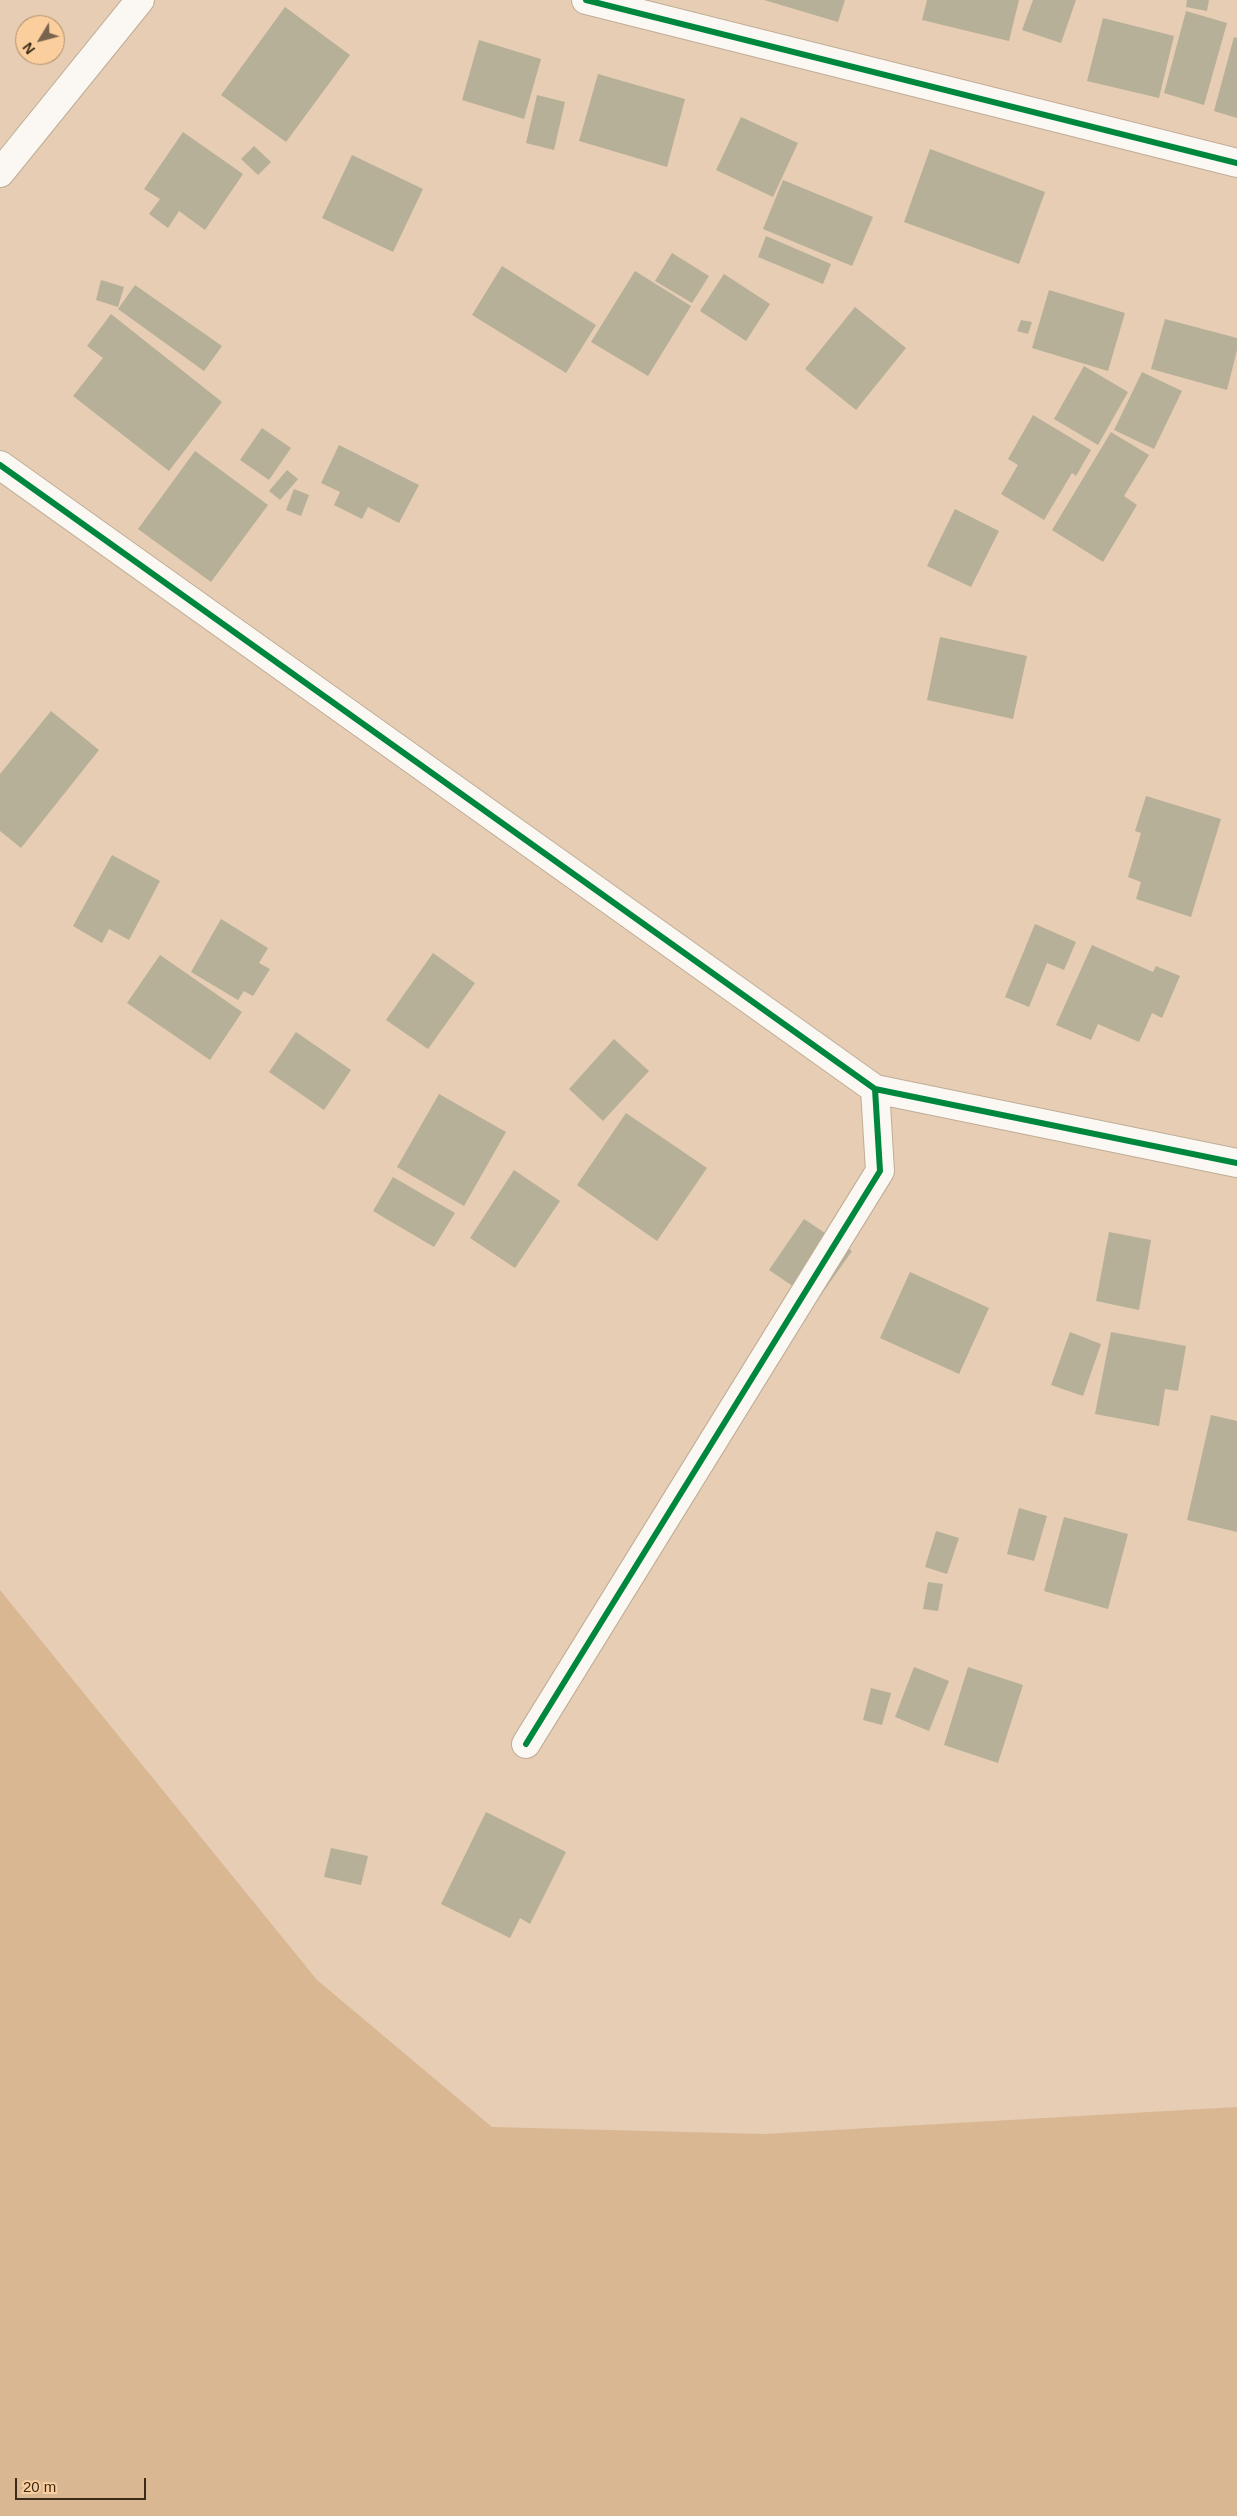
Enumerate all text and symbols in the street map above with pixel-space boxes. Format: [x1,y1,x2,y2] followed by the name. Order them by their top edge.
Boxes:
[15,15,65,65] north arrow
[19,40,38,57] text: N
[18,2468,149,2500] scale bar
[23,2478,56,2495] text: 20 m

